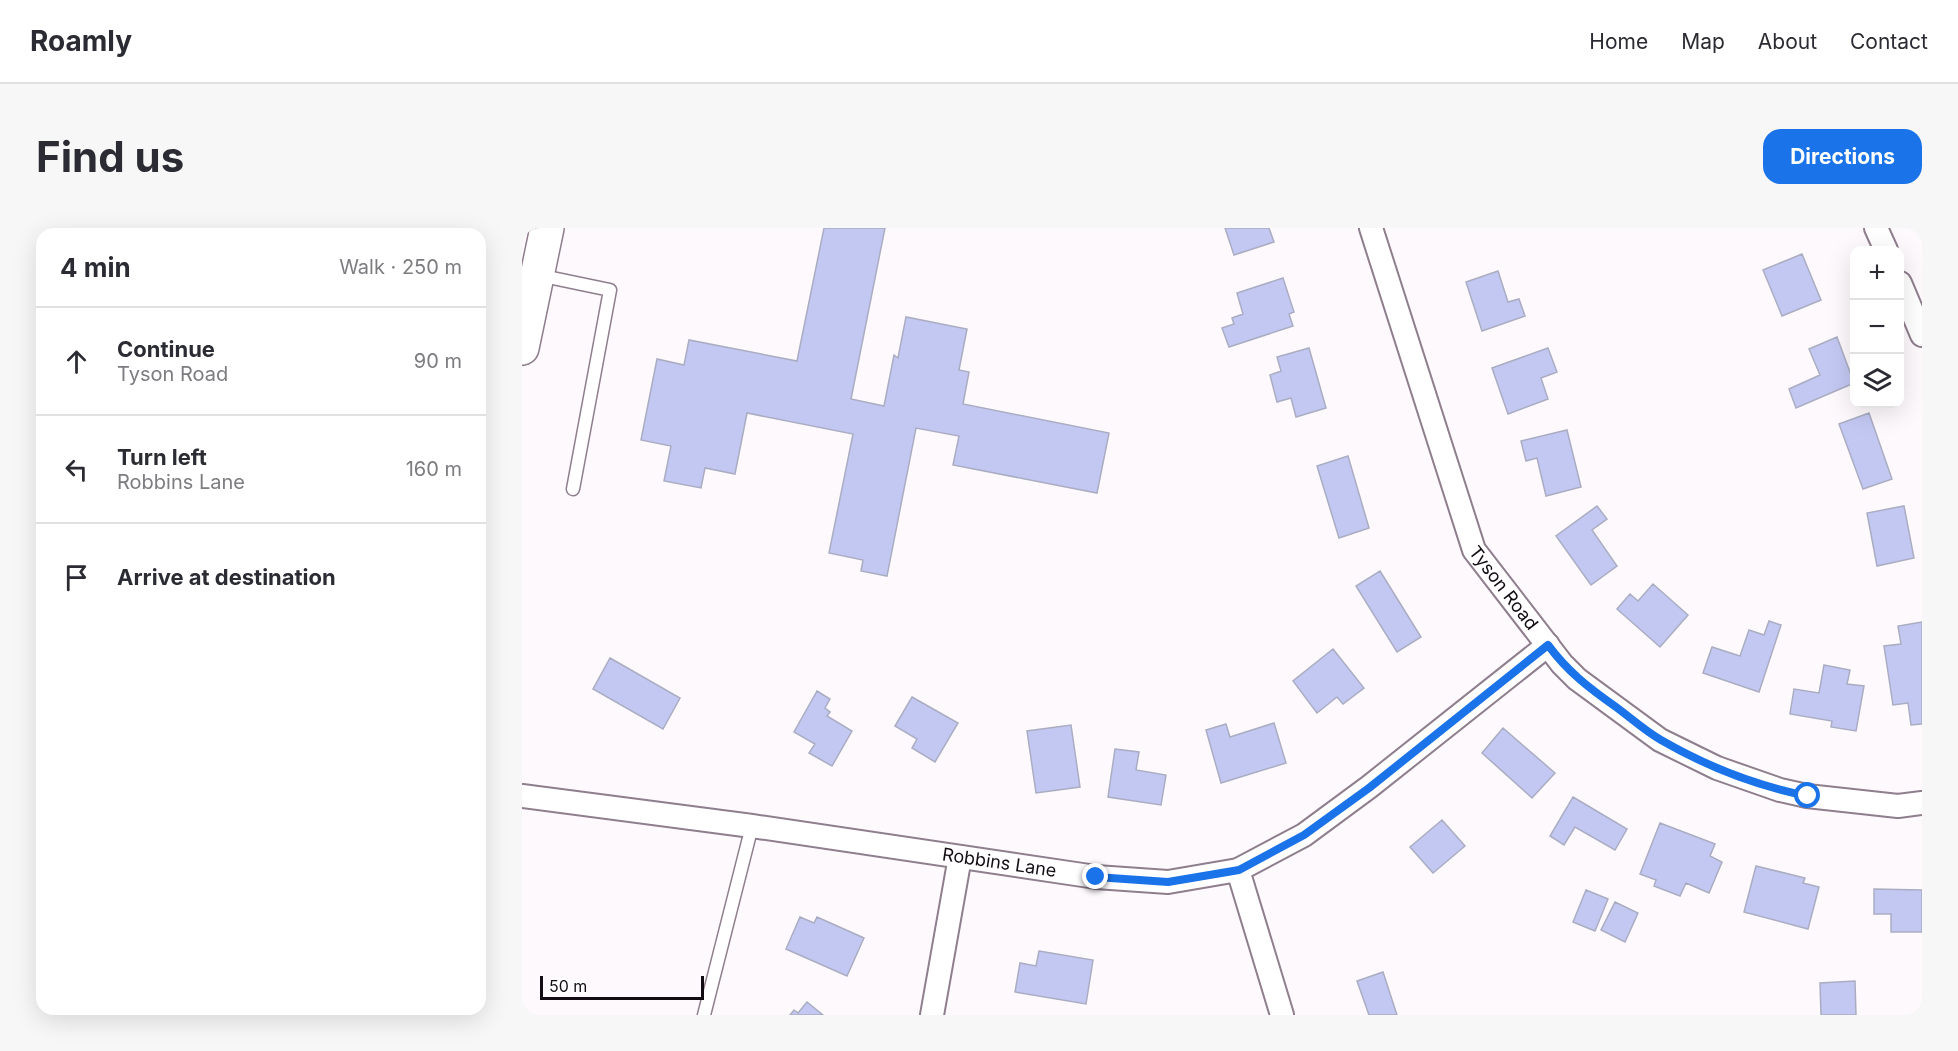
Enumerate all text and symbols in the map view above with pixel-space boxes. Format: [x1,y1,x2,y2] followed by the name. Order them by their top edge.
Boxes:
[30,24,132,58] text: Roamly
[1589,29,1648,54] text: Home
[1681,29,1725,54] text: Map
[1758,29,1817,54] text: About
[1850,29,1928,54] text: Contact
[1763,129,1922,184] button: Directions
[36,131,184,182] text: Find us
[1850,246,1904,408] map controls
[1850,246,1904,300] button: +
[60,252,131,283] text: 4 min
[339,255,462,279] text: Walk · 250 m
[1850,300,1904,354] button: −
[117,336,215,362] text: Continue
[60,345,93,378] icon: ahead
[414,349,462,373] text: 90 m
[1850,354,1904,408] button: layers
[117,362,228,386] text: Tyson Road
[117,444,207,470] text: Turn left
[60,453,93,486] icon: left
[406,457,462,481] text: 160 m
[117,470,245,494] text: Robbins Lane
[1465,542,1543,634] street label: Tyson Road
[60,561,93,594] icon: arrive
[117,564,336,590] text: Arrive at destination
[1794,782,1820,808] route start
[941,843,1058,881] street label: Robbins Lane
[1082,863,1108,889] route end
[540,973,704,1000] scale bar
[549,976,587,996] text: 50 m

